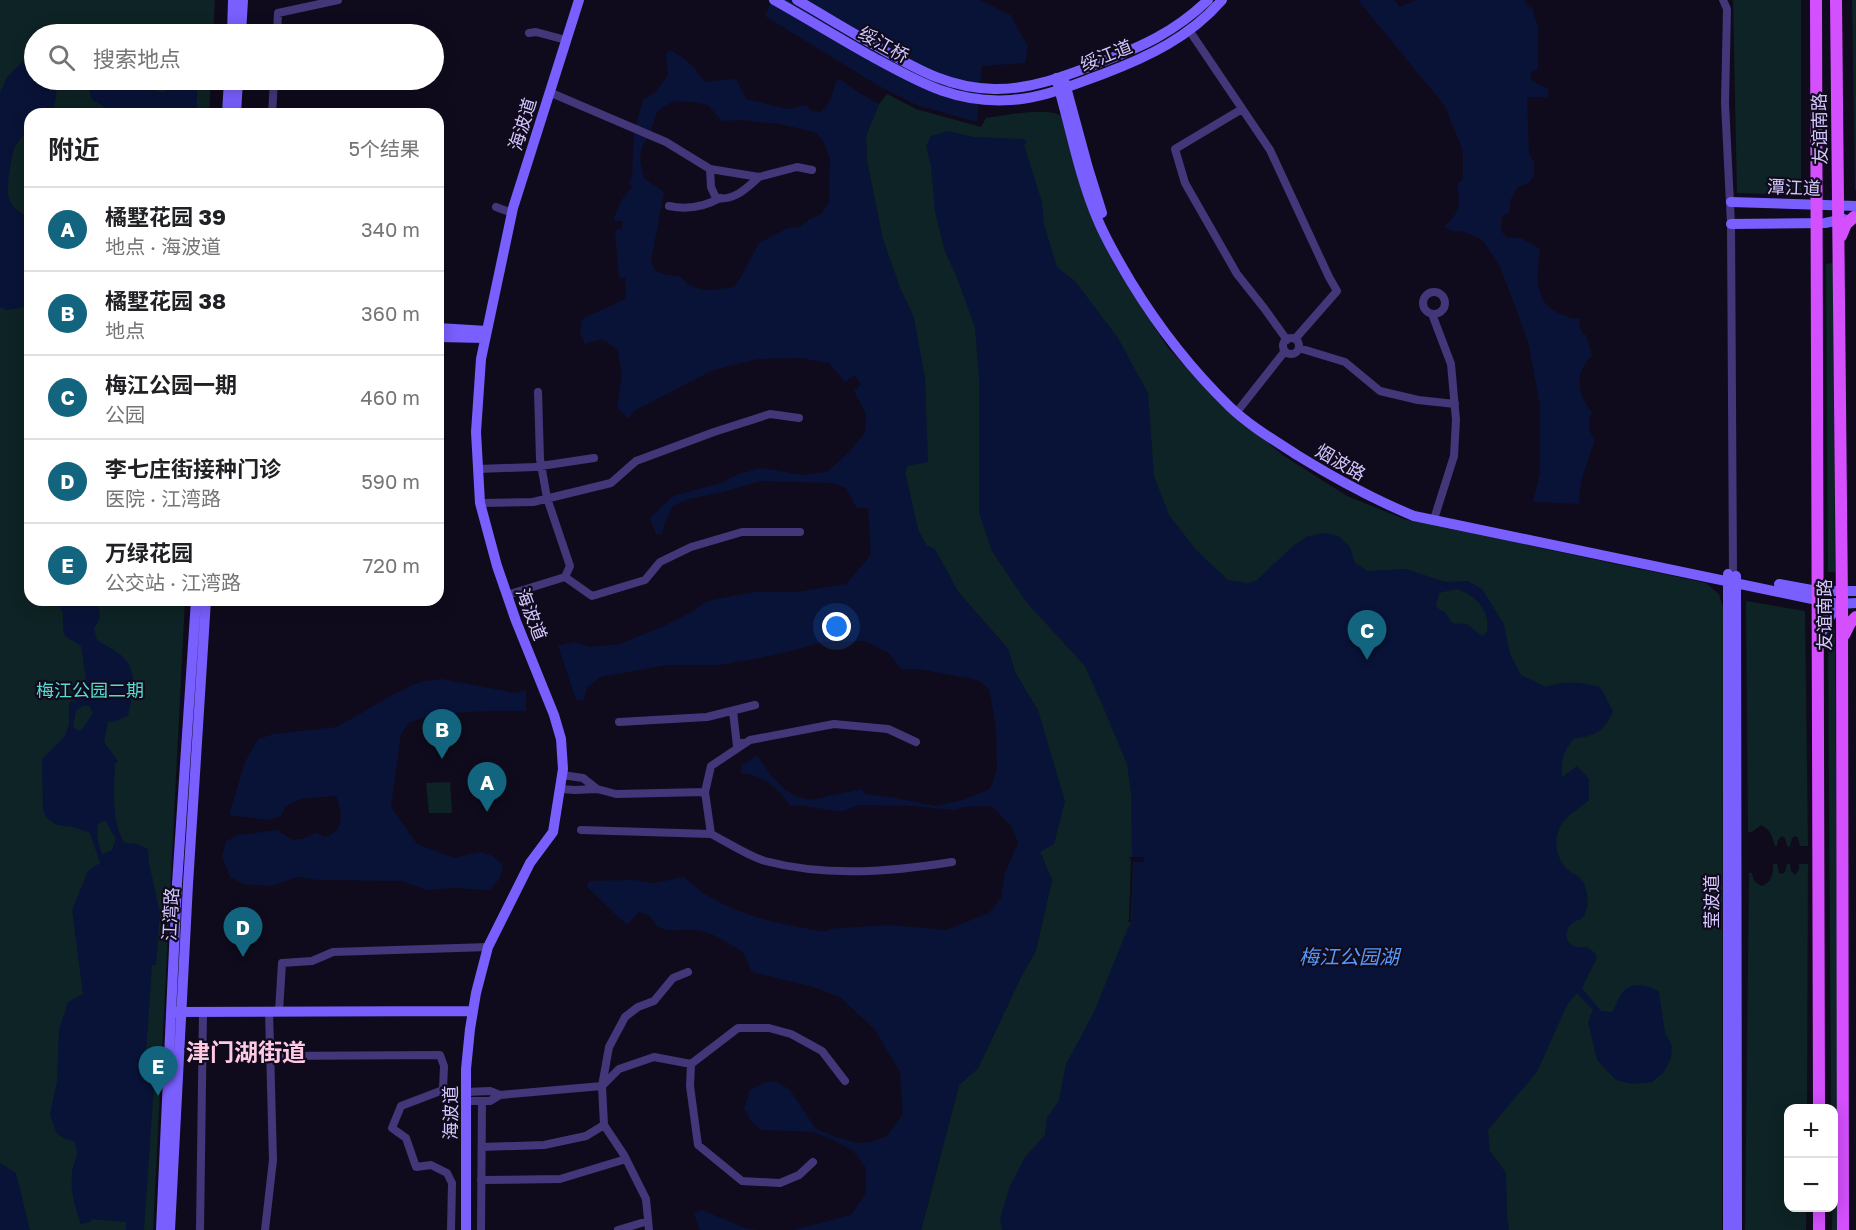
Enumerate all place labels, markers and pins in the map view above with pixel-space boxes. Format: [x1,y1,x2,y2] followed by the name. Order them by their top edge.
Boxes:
[1348,610,1386,660] pin: C
[422,710,462,759] pin: B
[468,762,506,812] pin: A
[224,908,262,957] pin: D
[138,1046,178,1096] pin: E

